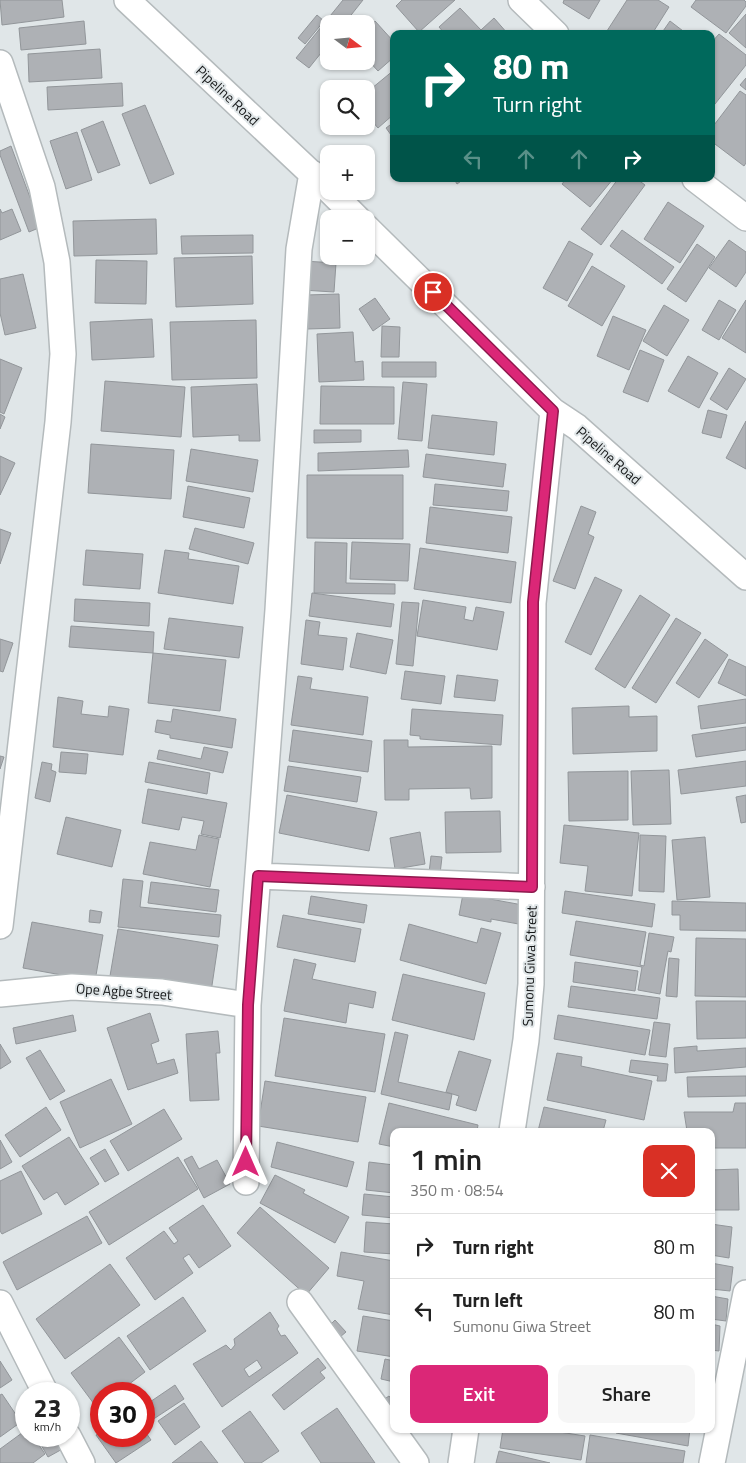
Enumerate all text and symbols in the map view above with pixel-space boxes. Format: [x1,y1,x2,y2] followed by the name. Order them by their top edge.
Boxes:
[320,15,375,70] north arrow
[320,15,375,265] map controls
[493,39,569,93] text: 80 m
[410,50,475,115] icon: right
[192,60,264,130] street label: Pipeline Road
[320,80,375,135] button: search
[493,87,582,121] text: Turn right
[320,145,375,200] button: +
[459,145,487,173] icon: left
[512,145,540,173] icon: ahead
[565,145,593,173] icon: ahead
[618,145,646,173] icon: right
[320,210,375,265] button: −
[412,271,454,313] pin
[419,278,447,306] icon: arrive
[572,421,646,489] street label: Pipeline Road
[516,905,542,1027] street label: Sumonu Giwa Street
[75,977,173,1005] street label: Ope Agbe Street
[219,1135,271,1187] position arrow
[410,1136,482,1182] text: 1 min
[643,1145,695,1197] button: close
[410,1178,504,1202] text: 350 m · 08:54
[410,1232,438,1260] icon: right
[453,1232,534,1261] text: Turn right
[654,1232,695,1261] text: 80 m
[453,1285,523,1314] text: Turn left
[410,1297,438,1325] icon: left
[654,1297,695,1326] text: 80 m
[453,1314,591,1338] text: Sumonu Giwa Street
[410,1365,548,1423] button: Exit
[558,1365,695,1423] button: Share
[90,1382,155,1447] speed limit sign: 30
[33,1389,62,1427] text: 23
[34,1417,61,1436] text: km/h

